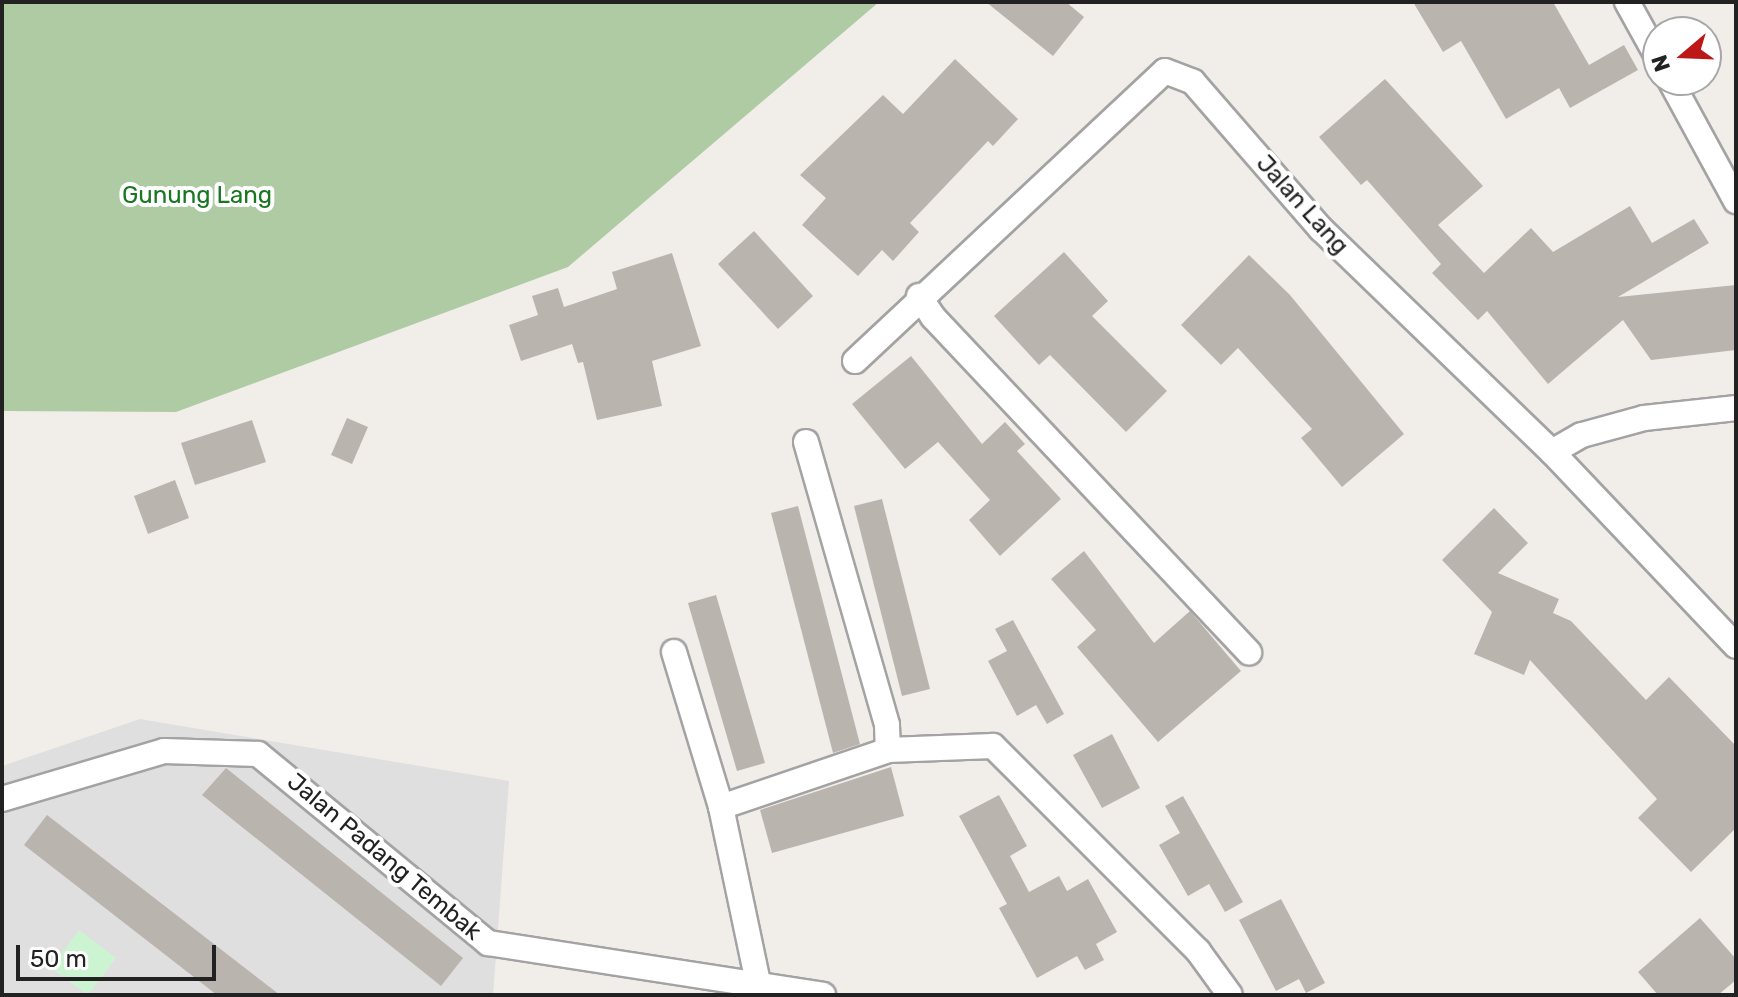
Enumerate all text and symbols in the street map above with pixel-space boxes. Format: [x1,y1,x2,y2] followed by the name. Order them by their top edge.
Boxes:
[1642,16,1722,96] north arrow
[1645,51,1676,75] text: N
[1250,149,1354,261] street label: Jalan Lang
[122,182,272,210] park label: Gunung Lang
[281,767,487,947] street label: Jalan Padang Tembak
[20,929,220,979] scale bar
[30,945,87,973] text: 50 m

